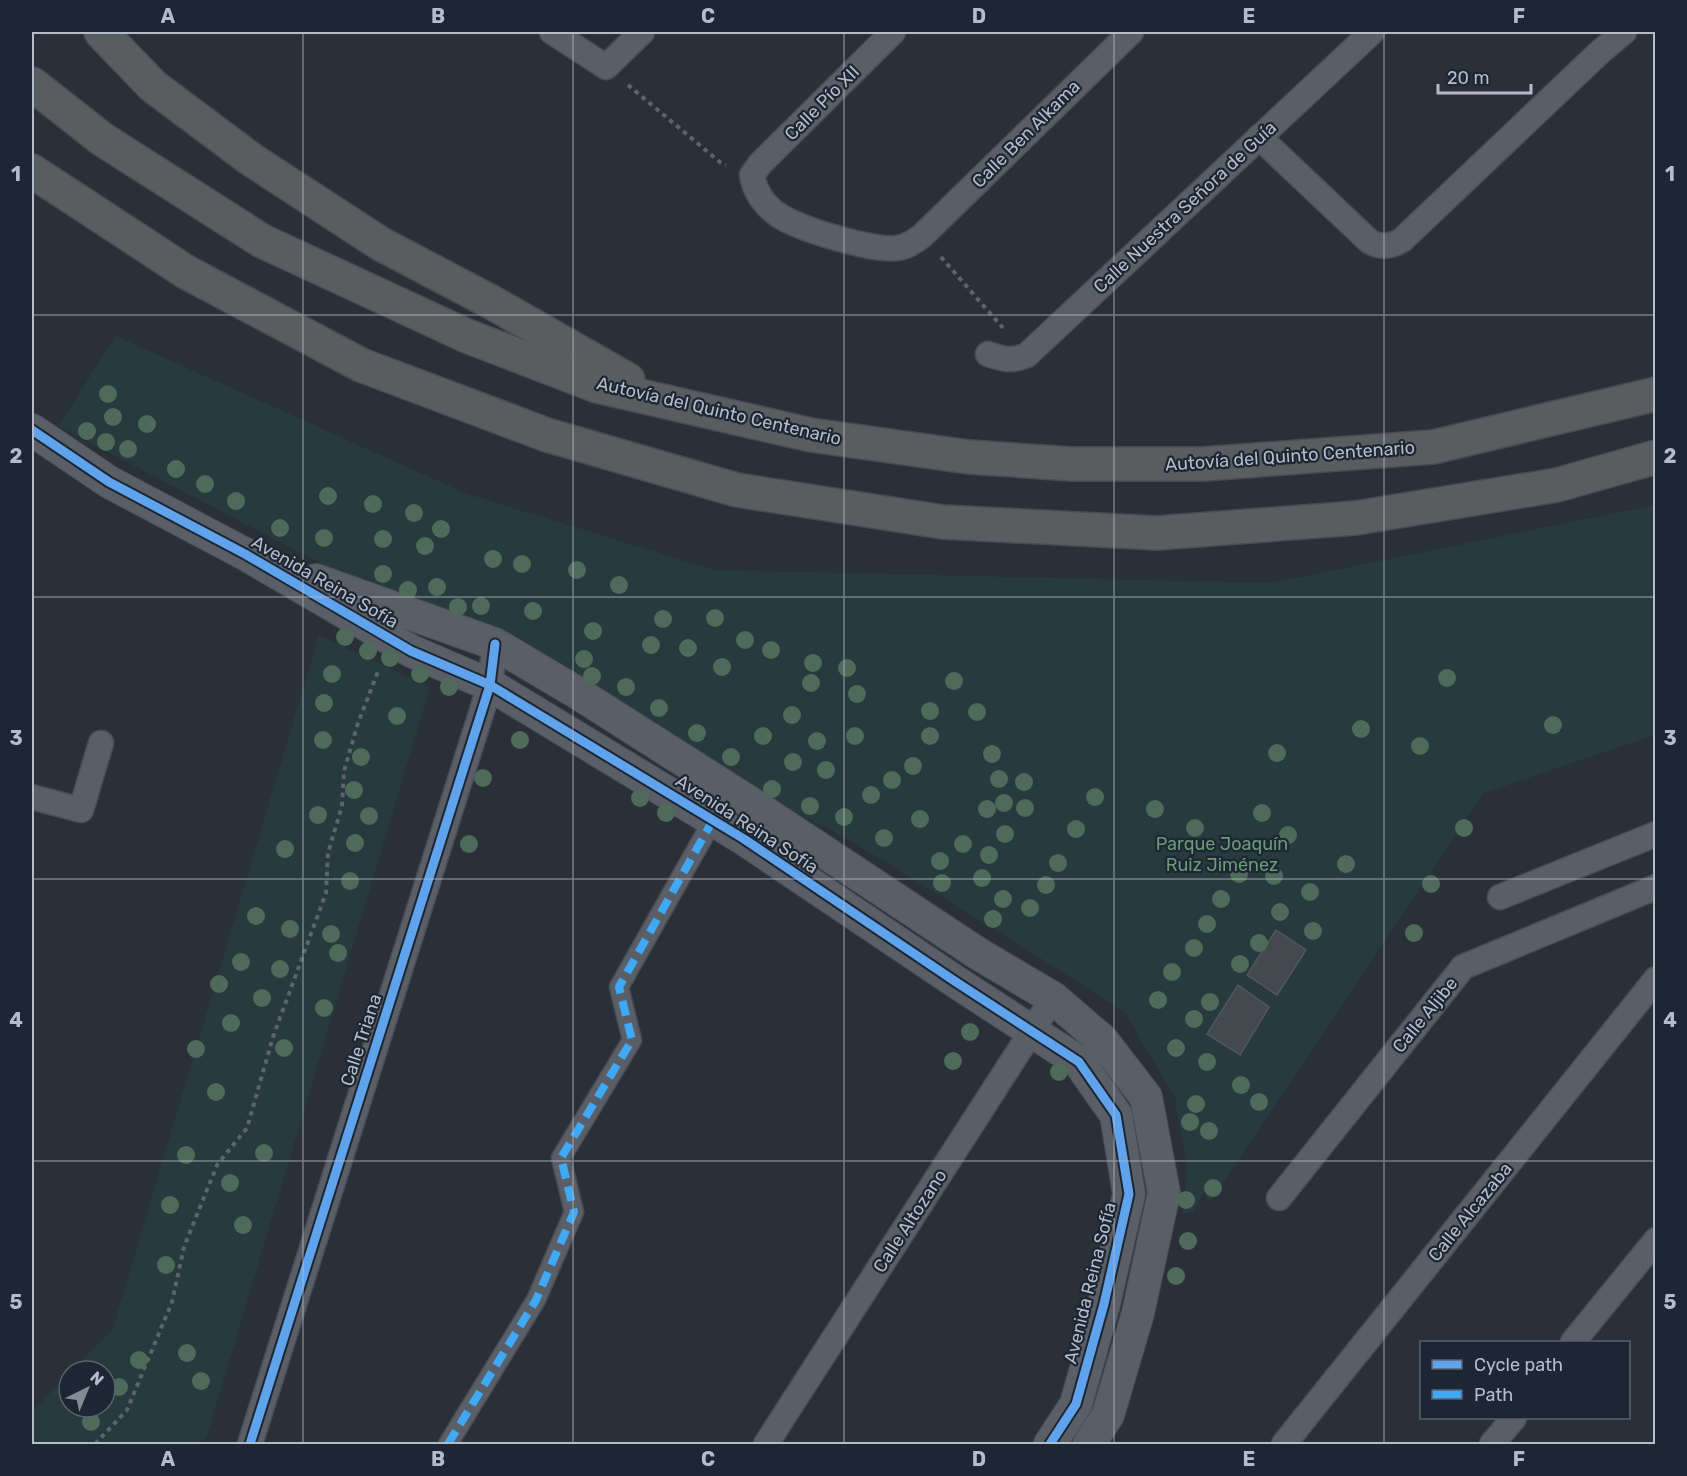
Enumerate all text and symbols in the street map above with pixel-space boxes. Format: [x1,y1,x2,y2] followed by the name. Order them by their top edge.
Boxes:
[161,4,176,28] text: A
[431,4,445,28] text: B
[701,4,715,28] text: C
[972,4,986,28] text: D
[1243,4,1255,28] text: E
[1513,4,1525,28] text: F
[1438,57,1531,95] scale bar
[780,61,864,145] street label: Calle Pío XII
[1447,67,1489,89] text: 20 m
[967,75,1085,193] street label: Calle Ben Alkama
[1089,116,1281,298] street label: Calle Nuestra Señora de Guía
[11,162,21,186] text: 1
[1665,162,1675,186] text: 1
[595,372,843,450] street label: Autovía del Quinto Centenario
[1164,436,1416,476] street label: Autovía del Quinto Centenario
[10,444,23,468] text: 2
[1664,444,1677,468] text: 2
[248,531,402,633] street label: Avenida Reina Sofía
[9,726,23,750] text: 3
[1663,726,1677,750] text: 3
[672,770,822,878] street label: Avenida Reina Sofía
[1156,833,1288,876] park label: Parque Joaquín Ruiz Jiménez
[1388,973,1462,1057] street label: Calle Aljibe
[336,991,386,1089] street label: Calle Triana
[9,1008,23,1032] text: 4
[1663,1008,1677,1032] text: 4
[1423,1158,1517,1266] street label: Calle Alcazaba
[868,1165,952,1277] street label: Calle Altozano
[1059,1200,1121,1366] street label: Avenida Reina Sofía
[10,1290,23,1314] text: 5
[1664,1290,1677,1314] text: 5
[1420,1341,1630,1419] legend
[1474,1354,1563,1376] text: Cycle path
[57,1359,117,1419] north arrow
[86,1368,108,1389] text: N
[1474,1384,1513,1406] text: Path
[161,1447,176,1471] text: A
[431,1447,445,1471] text: B
[701,1447,715,1471] text: C
[972,1447,986,1471] text: D
[1243,1447,1255,1471] text: E
[1513,1447,1525,1471] text: F

